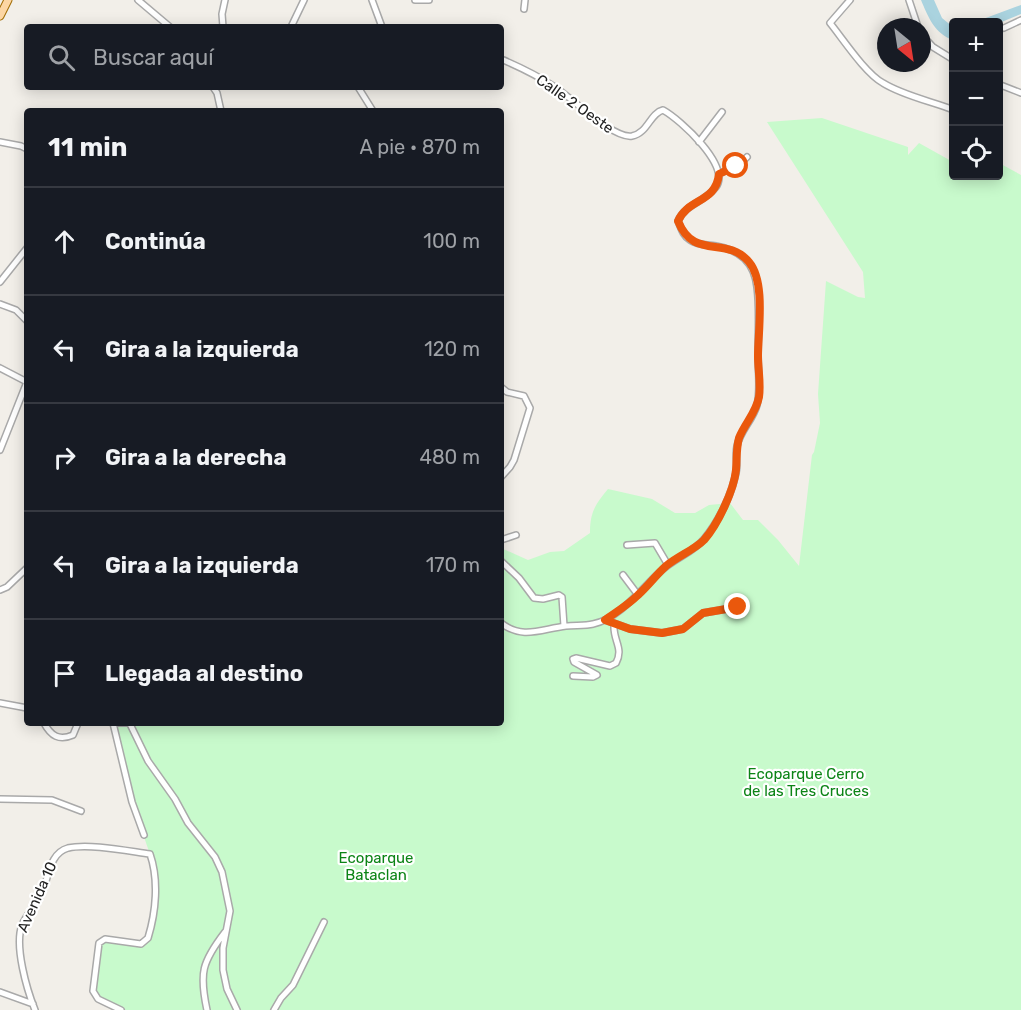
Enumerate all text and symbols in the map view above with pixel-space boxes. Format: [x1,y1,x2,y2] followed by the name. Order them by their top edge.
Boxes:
[877,18,931,72] north arrow
[949,18,1003,180] map controls
[949,18,1003,72] button: +
[24,24,504,90] search box
[45,41,78,74] icon: search
[93,44,214,71] text: Buscar aquí
[533,71,617,137] street label: Calle 2 Oeste
[949,72,1003,126] button: −
[949,126,1003,180] button: locate
[48,132,127,163] text: 11 min
[360,135,480,159] text: A pie · 870 m
[722,152,748,178] route start
[48,225,81,258] icon: ahead
[105,228,206,255] text: Continúa
[423,229,480,253] text: 100 m
[48,333,81,366] icon: left
[105,336,299,363] text: Gira a la izquierda
[424,337,480,361] text: 120 m
[48,441,81,474] icon: right
[105,444,286,471] text: Gira a la derecha
[419,445,480,469] text: 480 m
[48,549,81,582] icon: left
[105,552,299,579] text: Gira a la izquierda
[426,553,480,577] text: 170 m
[724,593,750,619] route end
[48,657,81,690] icon: arrive
[105,660,303,687] text: Llegada al destino
[743,765,869,800] park label: Ecoparque Cerro de las Tres Cruces
[338,849,414,884] park label: Ecoparque Bataclan
[13,859,61,935] street label: Avenida 10

